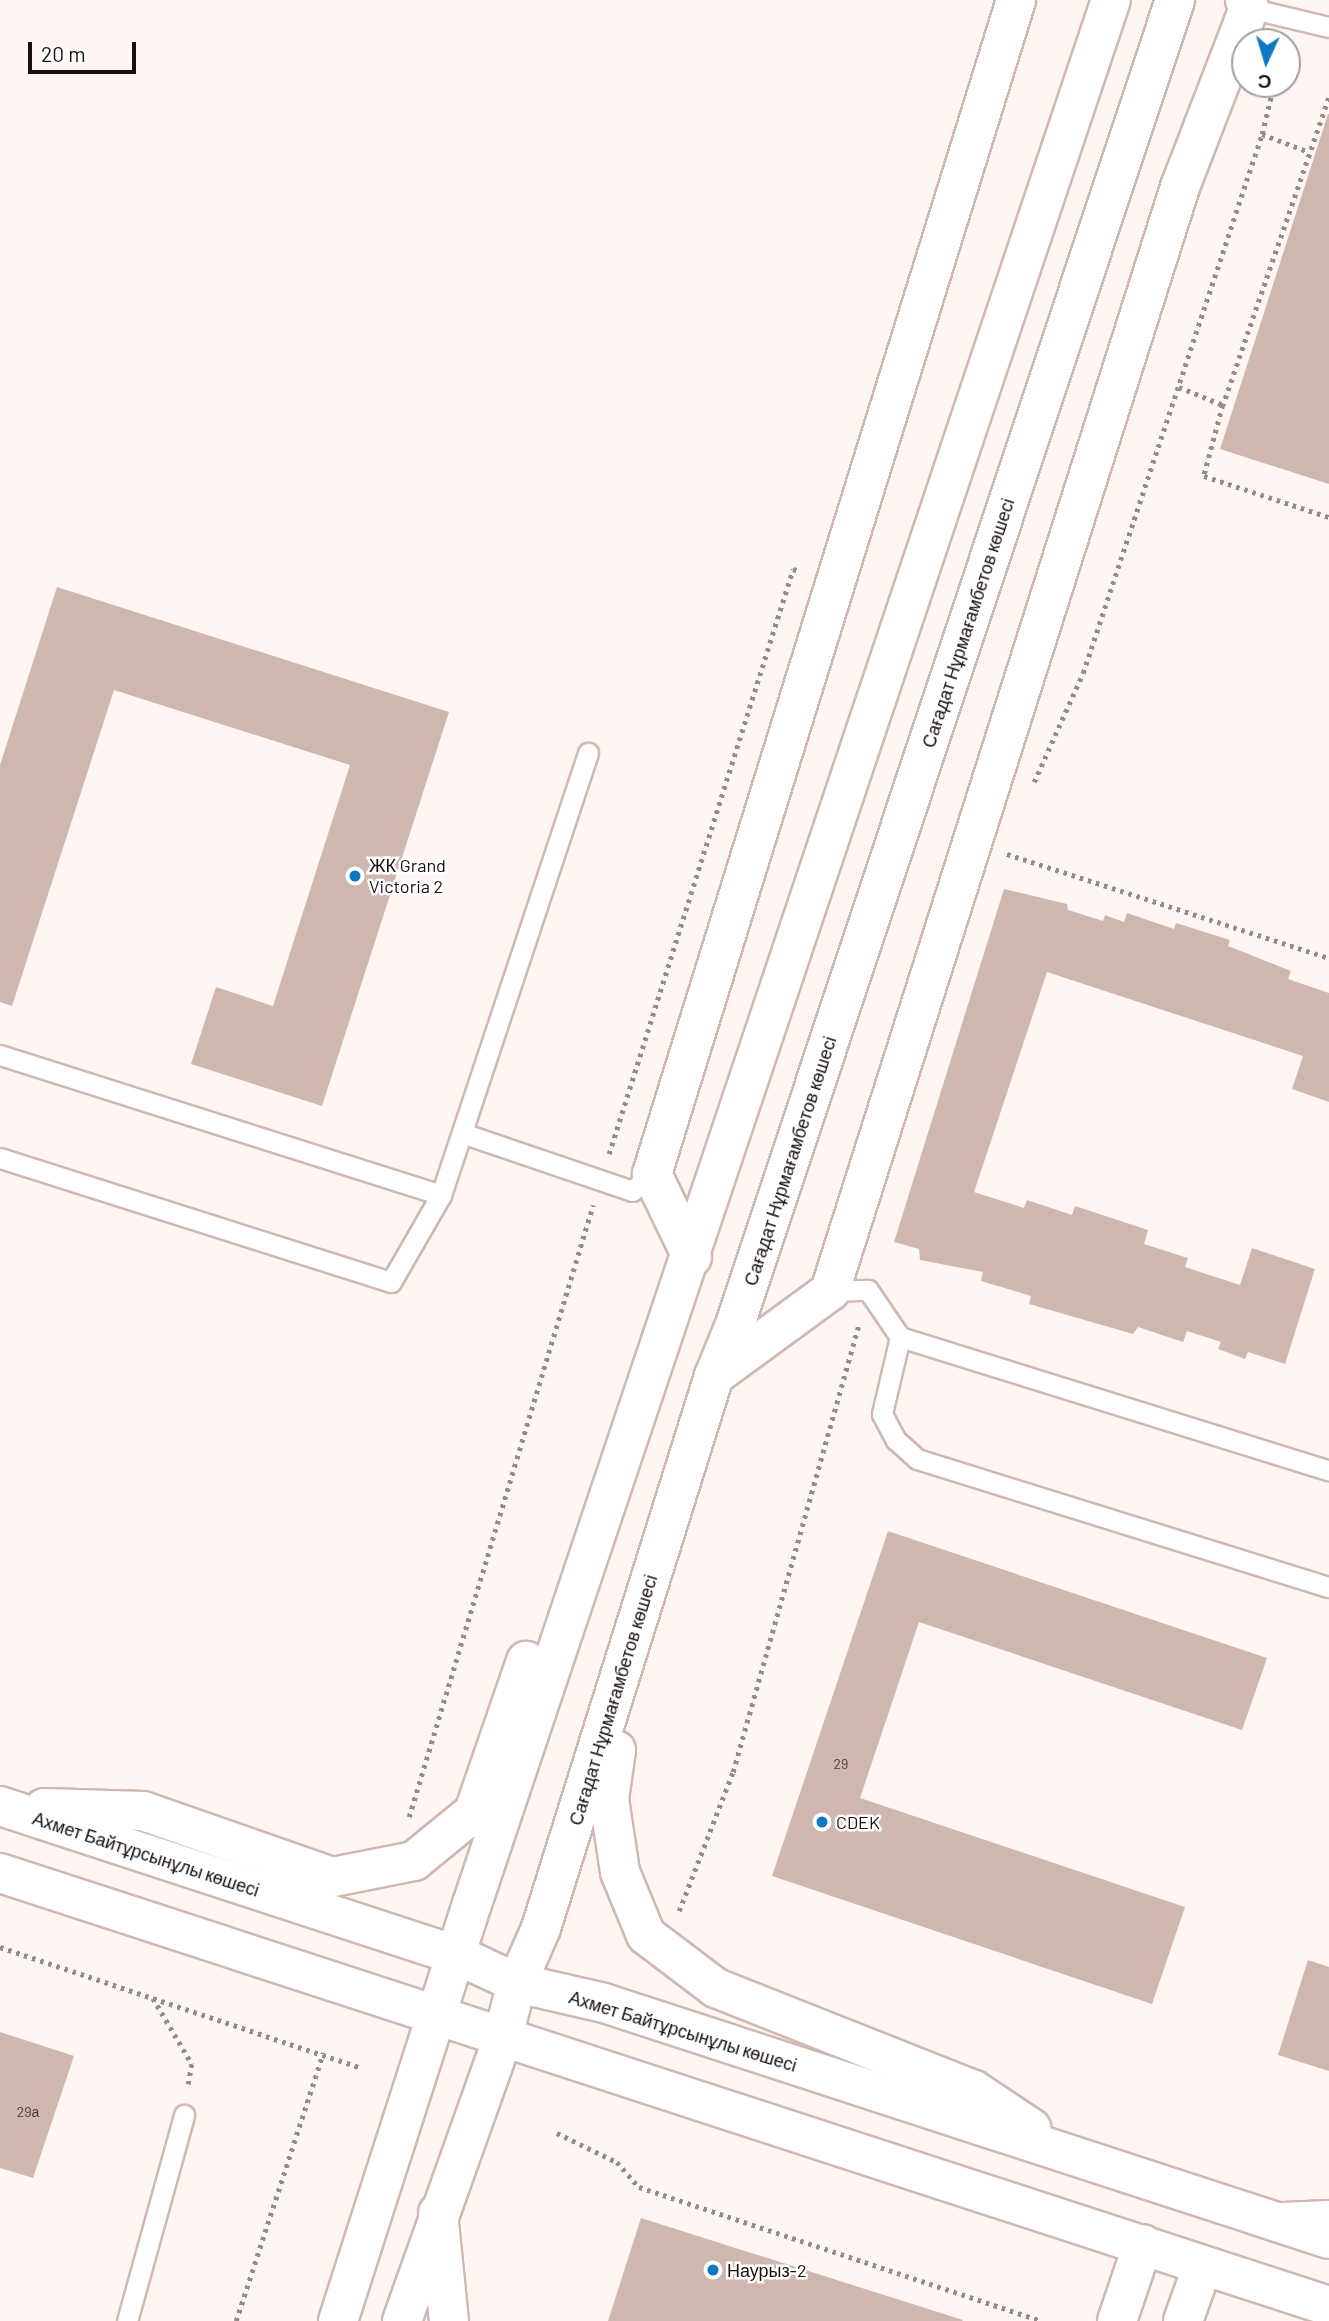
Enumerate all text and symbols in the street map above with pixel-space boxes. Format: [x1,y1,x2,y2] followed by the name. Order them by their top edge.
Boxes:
[32,28,140,72] scale bar
[1231,28,1301,98] north arrow
[41,41,86,66] text: 20 m
[1257,71,1272,94] text: С
[917,496,1019,750] street label: Сағадат Нұрмағамбетов көшесі
[369,855,446,898] place label: ЖК Grand Victoria 2
[347,868,363,884] marker: ЖК Grand Victoria 2
[739,1034,841,1288] street label: Сағадат Нұрмағамбетов көшесі
[565,1572,661,1828] street label: Сағадат Нұрмағамбетов көшесі
[834,1756,848,1772] house number: 29
[30,1807,262,1901] street label: Ахмет Байтұрсынұлы көшесі
[836,1811,880,1833] place label: CDEK
[814,1814,830,1830] marker: CDEK
[567,1986,799,2076] street label: Ахмет Байтұрсынұлы көшесі
[17,2104,39,2120] house number: 29а
[727,2259,807,2281] place label: Наурыз-2
[705,2262,721,2278] marker: Наурыз-2

